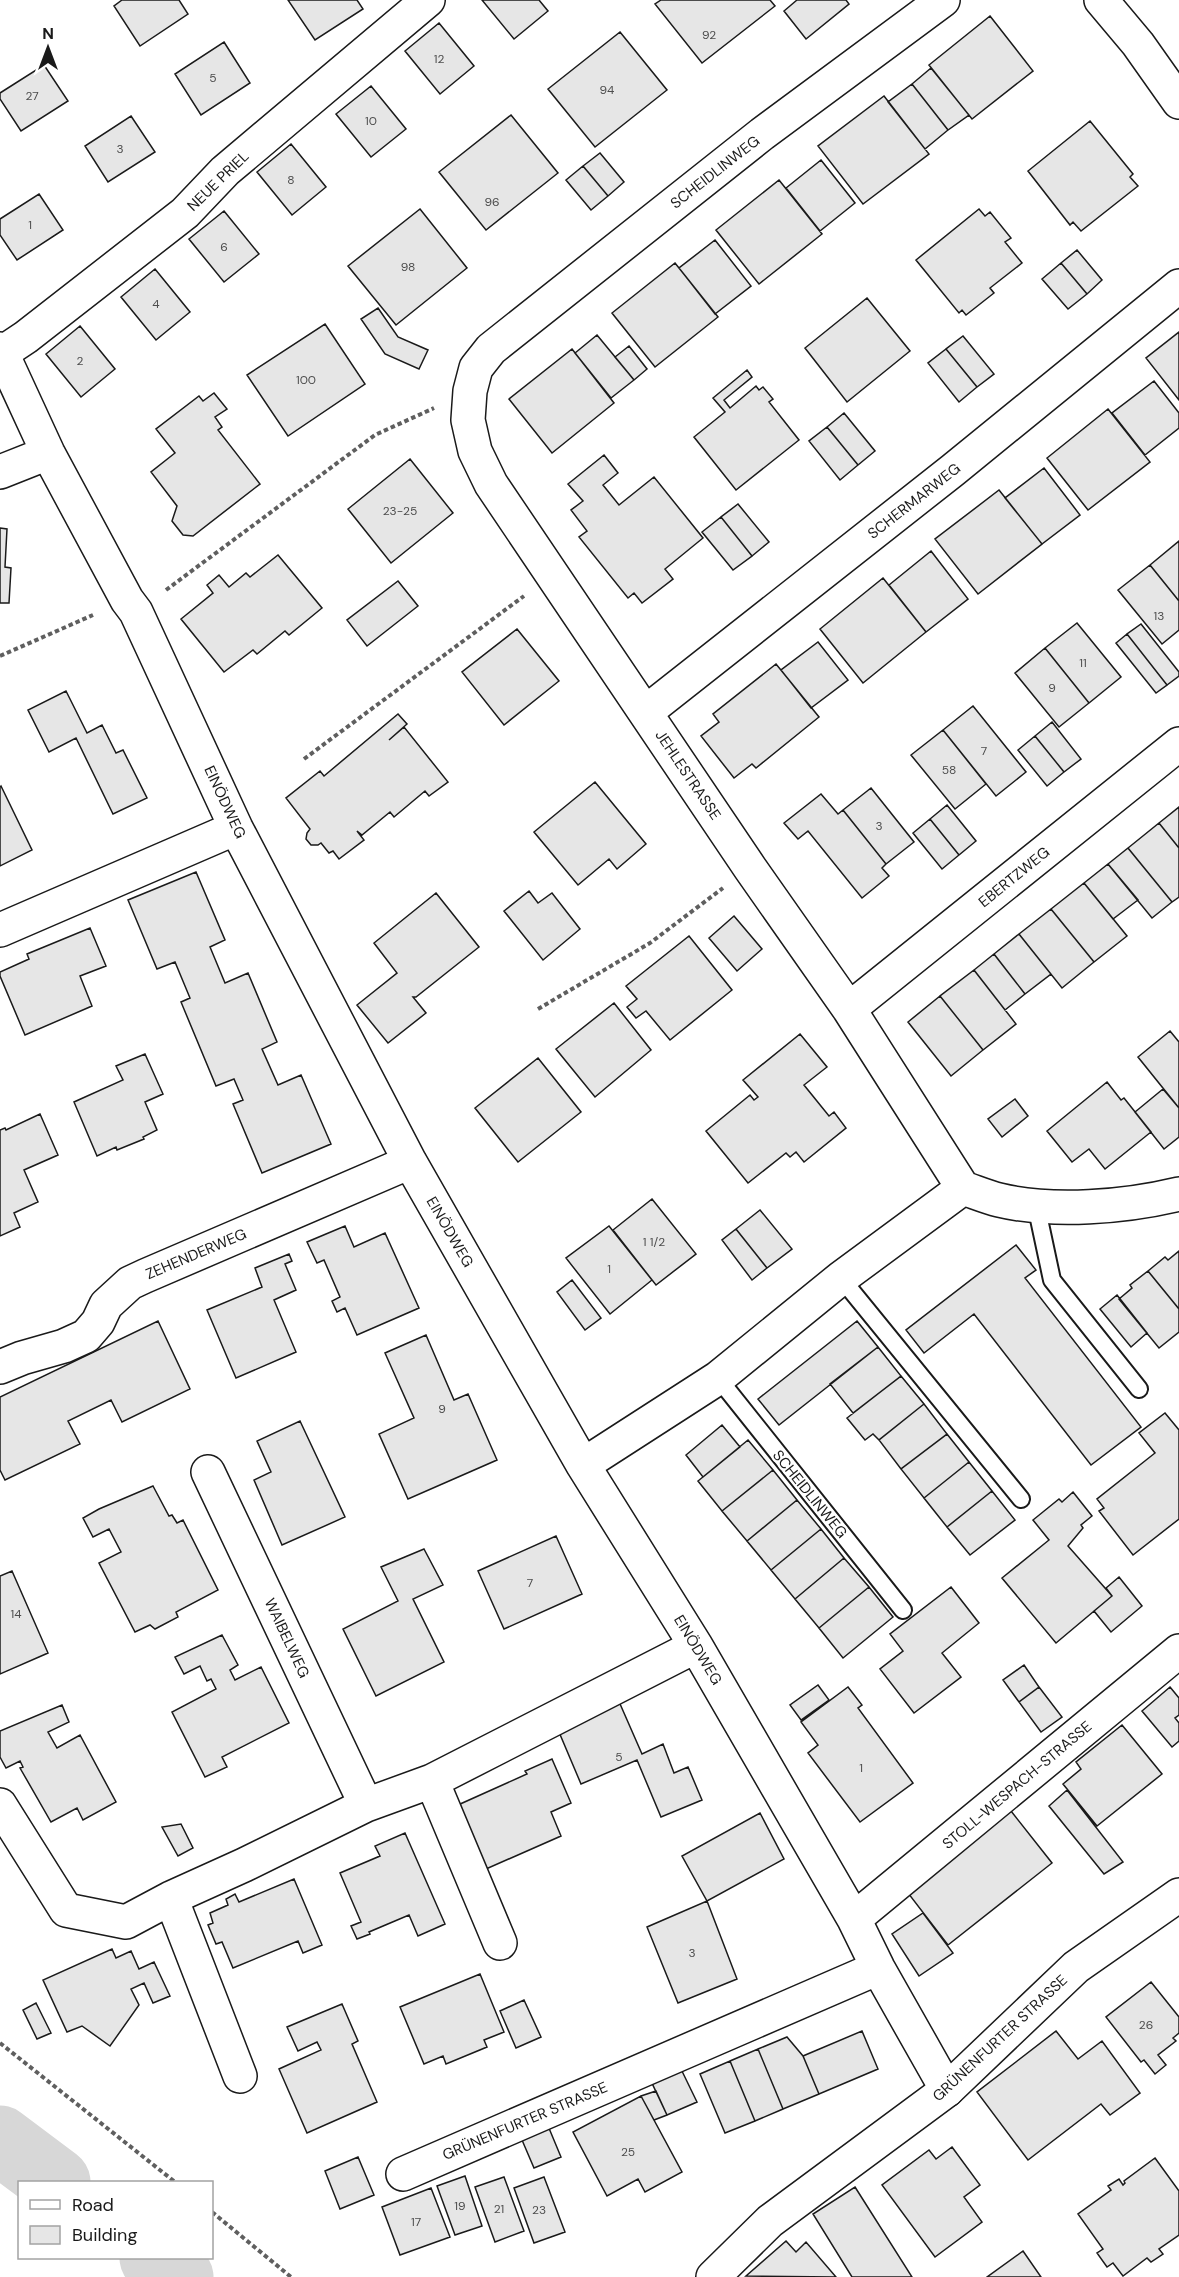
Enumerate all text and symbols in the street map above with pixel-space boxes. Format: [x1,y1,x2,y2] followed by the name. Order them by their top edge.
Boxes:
[18,18,78,78] north arrow
[42,23,54,44] text: N
[702,27,716,43] house number: 92
[434,51,444,67] house number: 12
[209,70,217,86] house number: 5
[600,82,614,98] house number: 94
[25,88,39,104] house number: 27
[365,113,377,129] house number: 10
[666,131,764,213] street label: SCHEIDLINWEG
[116,141,124,157] house number: 3
[183,146,253,216] street label: NEUE PRIEL
[287,172,295,188] house number: 8
[484,194,500,210] house number: 96
[28,217,32,233] house number: 1
[220,239,228,255] house number: 6
[401,259,415,275] house number: 98
[152,296,160,312] house number: 4
[77,353,84,369] house number: 2
[296,372,316,388] house number: 100
[863,458,965,544] street label: SCHERMARWEG
[383,503,417,519] house number: 23-25
[1154,608,1164,624] house number: 13
[1079,655,1087,671] house number: 11
[1048,680,1056,696] house number: 9
[651,726,725,824] street label: JEHLESTRASSE
[981,743,987,759] house number: 7
[199,762,251,842] street label: EINÖDWEG
[942,762,956,778] house number: 58
[875,818,883,834] house number: 3
[974,842,1054,912] street label: EBERTZWEG
[422,1193,478,1271] street label: EINÖDWEG
[143,1224,249,1284] street label: ZEHENDERWEG
[643,1234,665,1250] house number: 1 1/2
[607,1261,611,1277] house number: 1
[438,1401,446,1417] house number: 9
[768,1446,852,1542] street label: SCHEIDLINWEG
[527,1575,533,1591] house number: 7
[260,1595,314,1681] street label: WAIBELWEG
[10,1606,22,1622] house number: 14
[669,1611,727,1689] street label: EINÖDWEG
[938,1716,1096,1854] street label: STOLL-WESPACH-STRASSE
[615,1749,623,1765] house number: 5
[859,1760,863,1776] house number: 1
[688,1945,696,1961] house number: 3
[928,1970,1072,2106] street label: GRÜNENFURTER STRASSE
[1139,2017,1153,2033] house number: 26
[439,2077,611,2165] street label: GRÜNENFURTER STRASSE
[621,2144,635,2160] house number: 25
[18,2181,213,2259] legend
[72,2193,114,2217] text: Road
[454,2198,466,2214] house number: 19
[494,2201,504,2217] house number: 21
[532,2202,546,2218] house number: 23
[411,2214,421,2230] house number: 17
[72,2223,137,2247] text: Building

